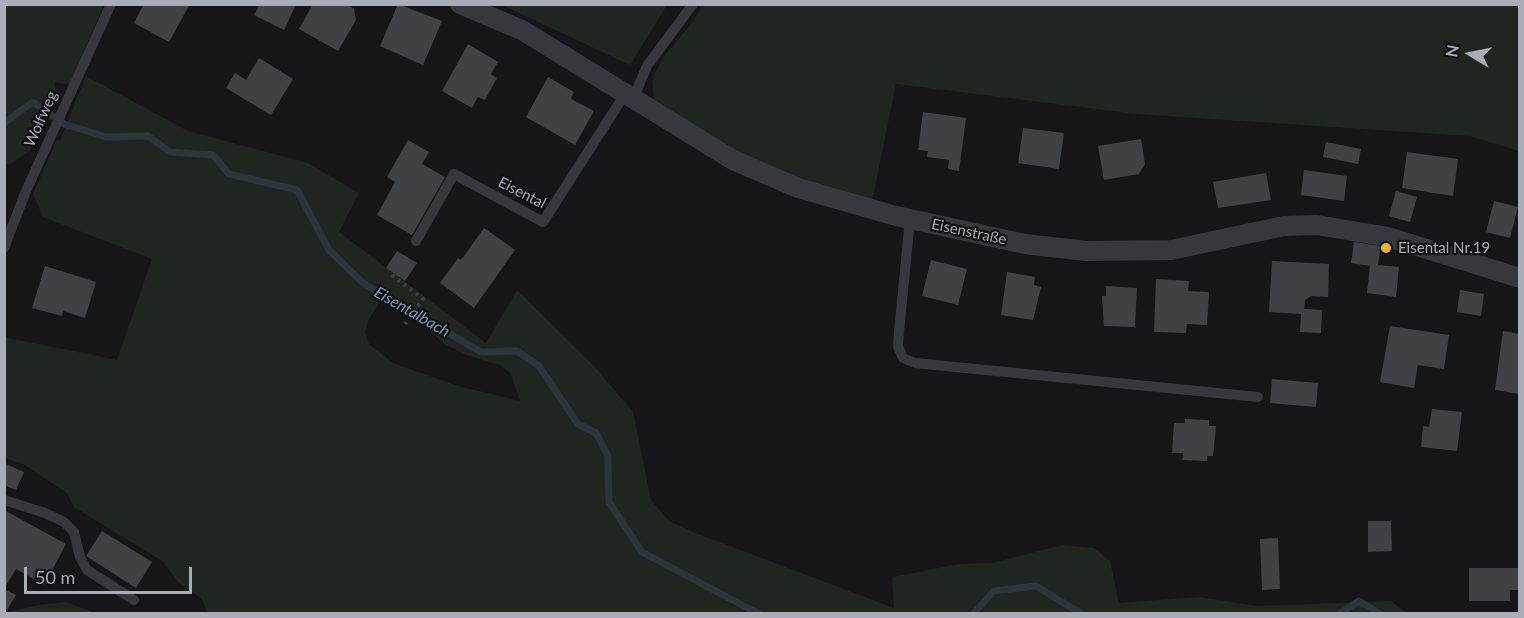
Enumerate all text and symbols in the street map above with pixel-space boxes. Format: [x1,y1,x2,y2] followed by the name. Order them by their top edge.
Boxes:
[1440,24,1500,84] north arrow
[1441,43,1462,59] text: N
[21,88,61,150] street label: Wolfweg
[495,173,549,213] street label: Eisental
[930,215,1008,249] street label: Eisenstraße
[1398,239,1490,257] place label: Eisental Nr.19
[1379,241,1393,255] marker: Eisental Nr.19
[371,283,453,341] water label: Eisentalbach
[27,555,195,593] scale bar
[35,566,75,588] text: 50 m

